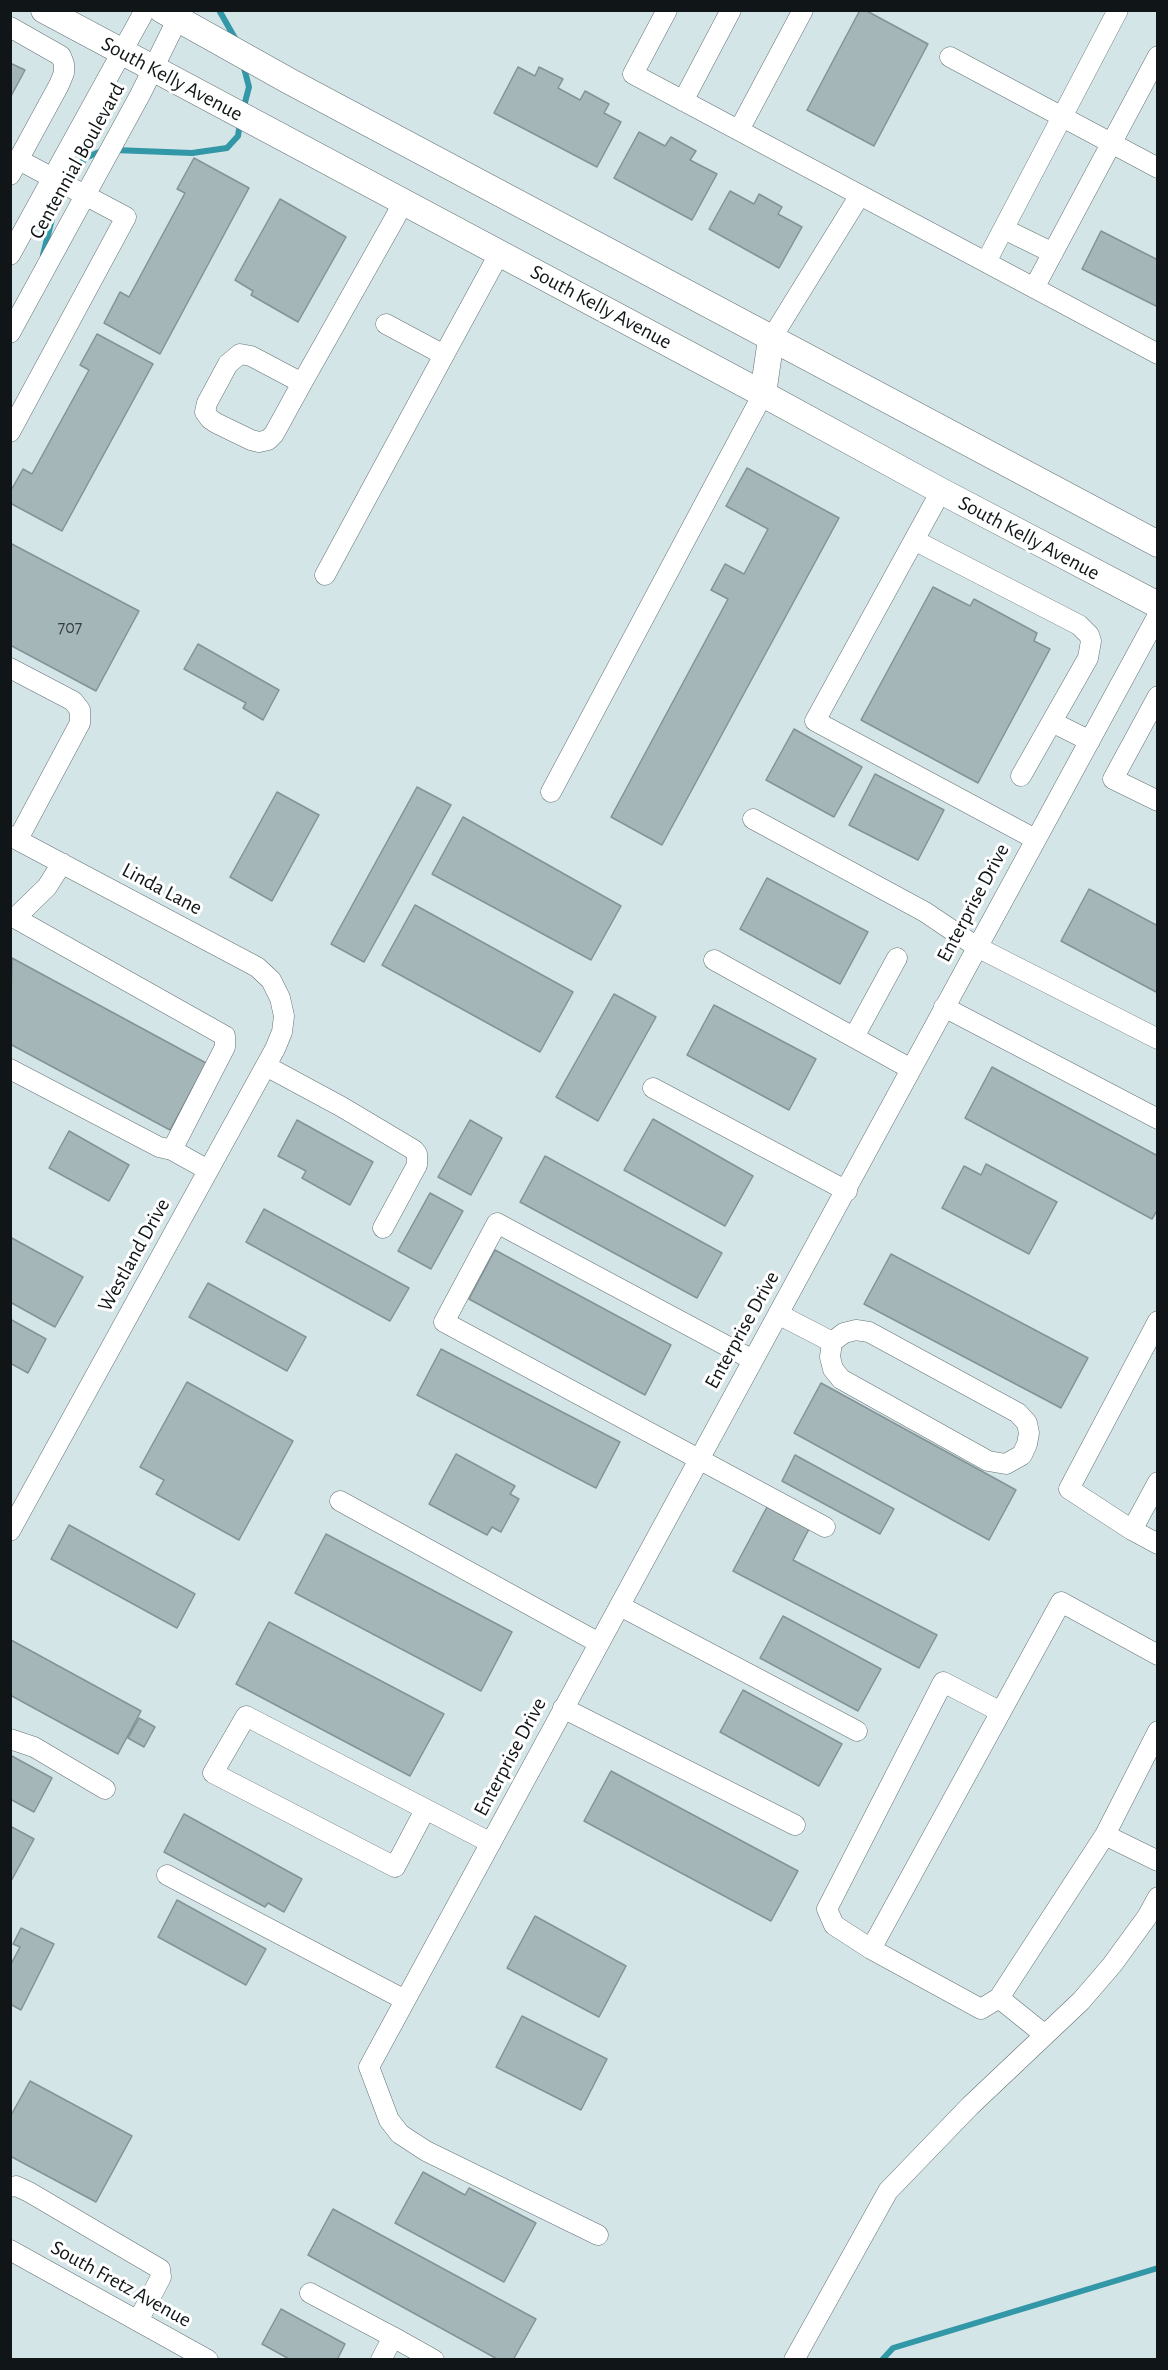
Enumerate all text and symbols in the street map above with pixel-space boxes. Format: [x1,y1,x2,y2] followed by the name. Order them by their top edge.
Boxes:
[97,31,247,127] street label: South Kelly Avenue
[24,79,130,243] street label: Centennial Boulevard
[526,259,676,355] street label: South Kelly Avenue
[954,490,1104,586] street label: South Kelly Avenue
[58,617,82,639] house number: 707
[931,839,1015,967] street label: Enterprise Drive
[117,857,207,921] street label: Linda Lane
[93,1194,175,1316] street label: Westland Drive
[699,1267,785,1393] street label: Enterprise Drive
[468,1693,552,1821] street label: Enterprise Drive
[46,2235,196,2333] street label: South Fretz Avenue

